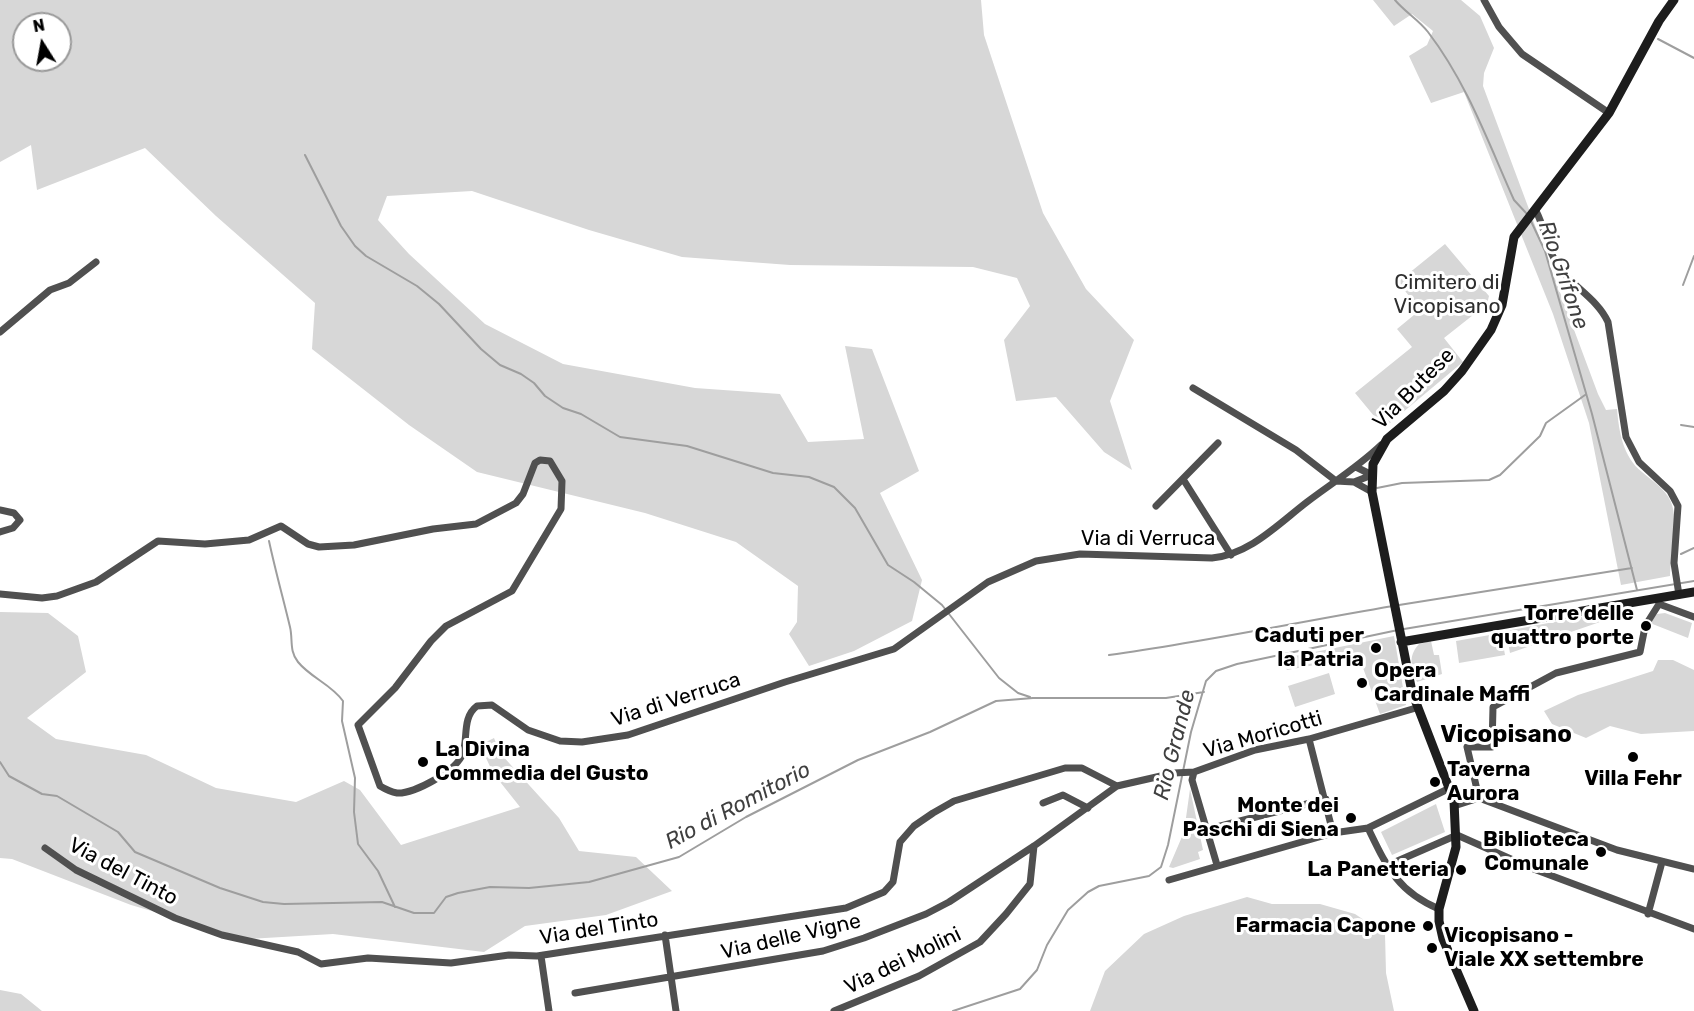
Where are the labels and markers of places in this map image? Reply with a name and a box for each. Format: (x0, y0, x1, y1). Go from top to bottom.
place label: Torre delle quattro porte (1491, 601, 1634, 651)
marker: Torre delle quattro porte (1639, 619, 1653, 633)
place label: Caduti per la Patria (1255, 623, 1364, 673)
marker: Caduti per la Patria (1369, 641, 1383, 655)
place label: Opera Cardinale Maffi (1374, 658, 1530, 708)
marker: Opera Cardinale Maffi (1355, 676, 1369, 690)
place label: La Divina Commedia del Gusto (435, 737, 649, 787)
marker: Villa Fehr (1626, 750, 1640, 764)
marker: La Divina Commedia del Gusto (416, 755, 430, 769)
place label: Taverna Aurora (1447, 757, 1530, 807)
place label: Villa Fehr (1584, 766, 1682, 792)
marker: Taverna Aurora (1428, 775, 1442, 789)
place label: Monte dei Paschi di Siena (1182, 793, 1339, 843)
marker: Monte dei Paschi di Siena (1344, 811, 1358, 825)
place label: Biblioteca Comunale (1483, 827, 1589, 877)
marker: Biblioteca Comunale (1594, 845, 1608, 859)
place label: La Panetteria (1307, 857, 1449, 883)
marker: La Panetteria (1454, 863, 1468, 877)
place label: Farmacia Capone (1235, 913, 1416, 939)
marker: Farmacia Capone (1421, 919, 1435, 933)
place label: Vicopisano - Viale XX settembre (1444, 923, 1644, 973)
marker: Vicopisano - Viale XX settembre (1425, 941, 1439, 955)

